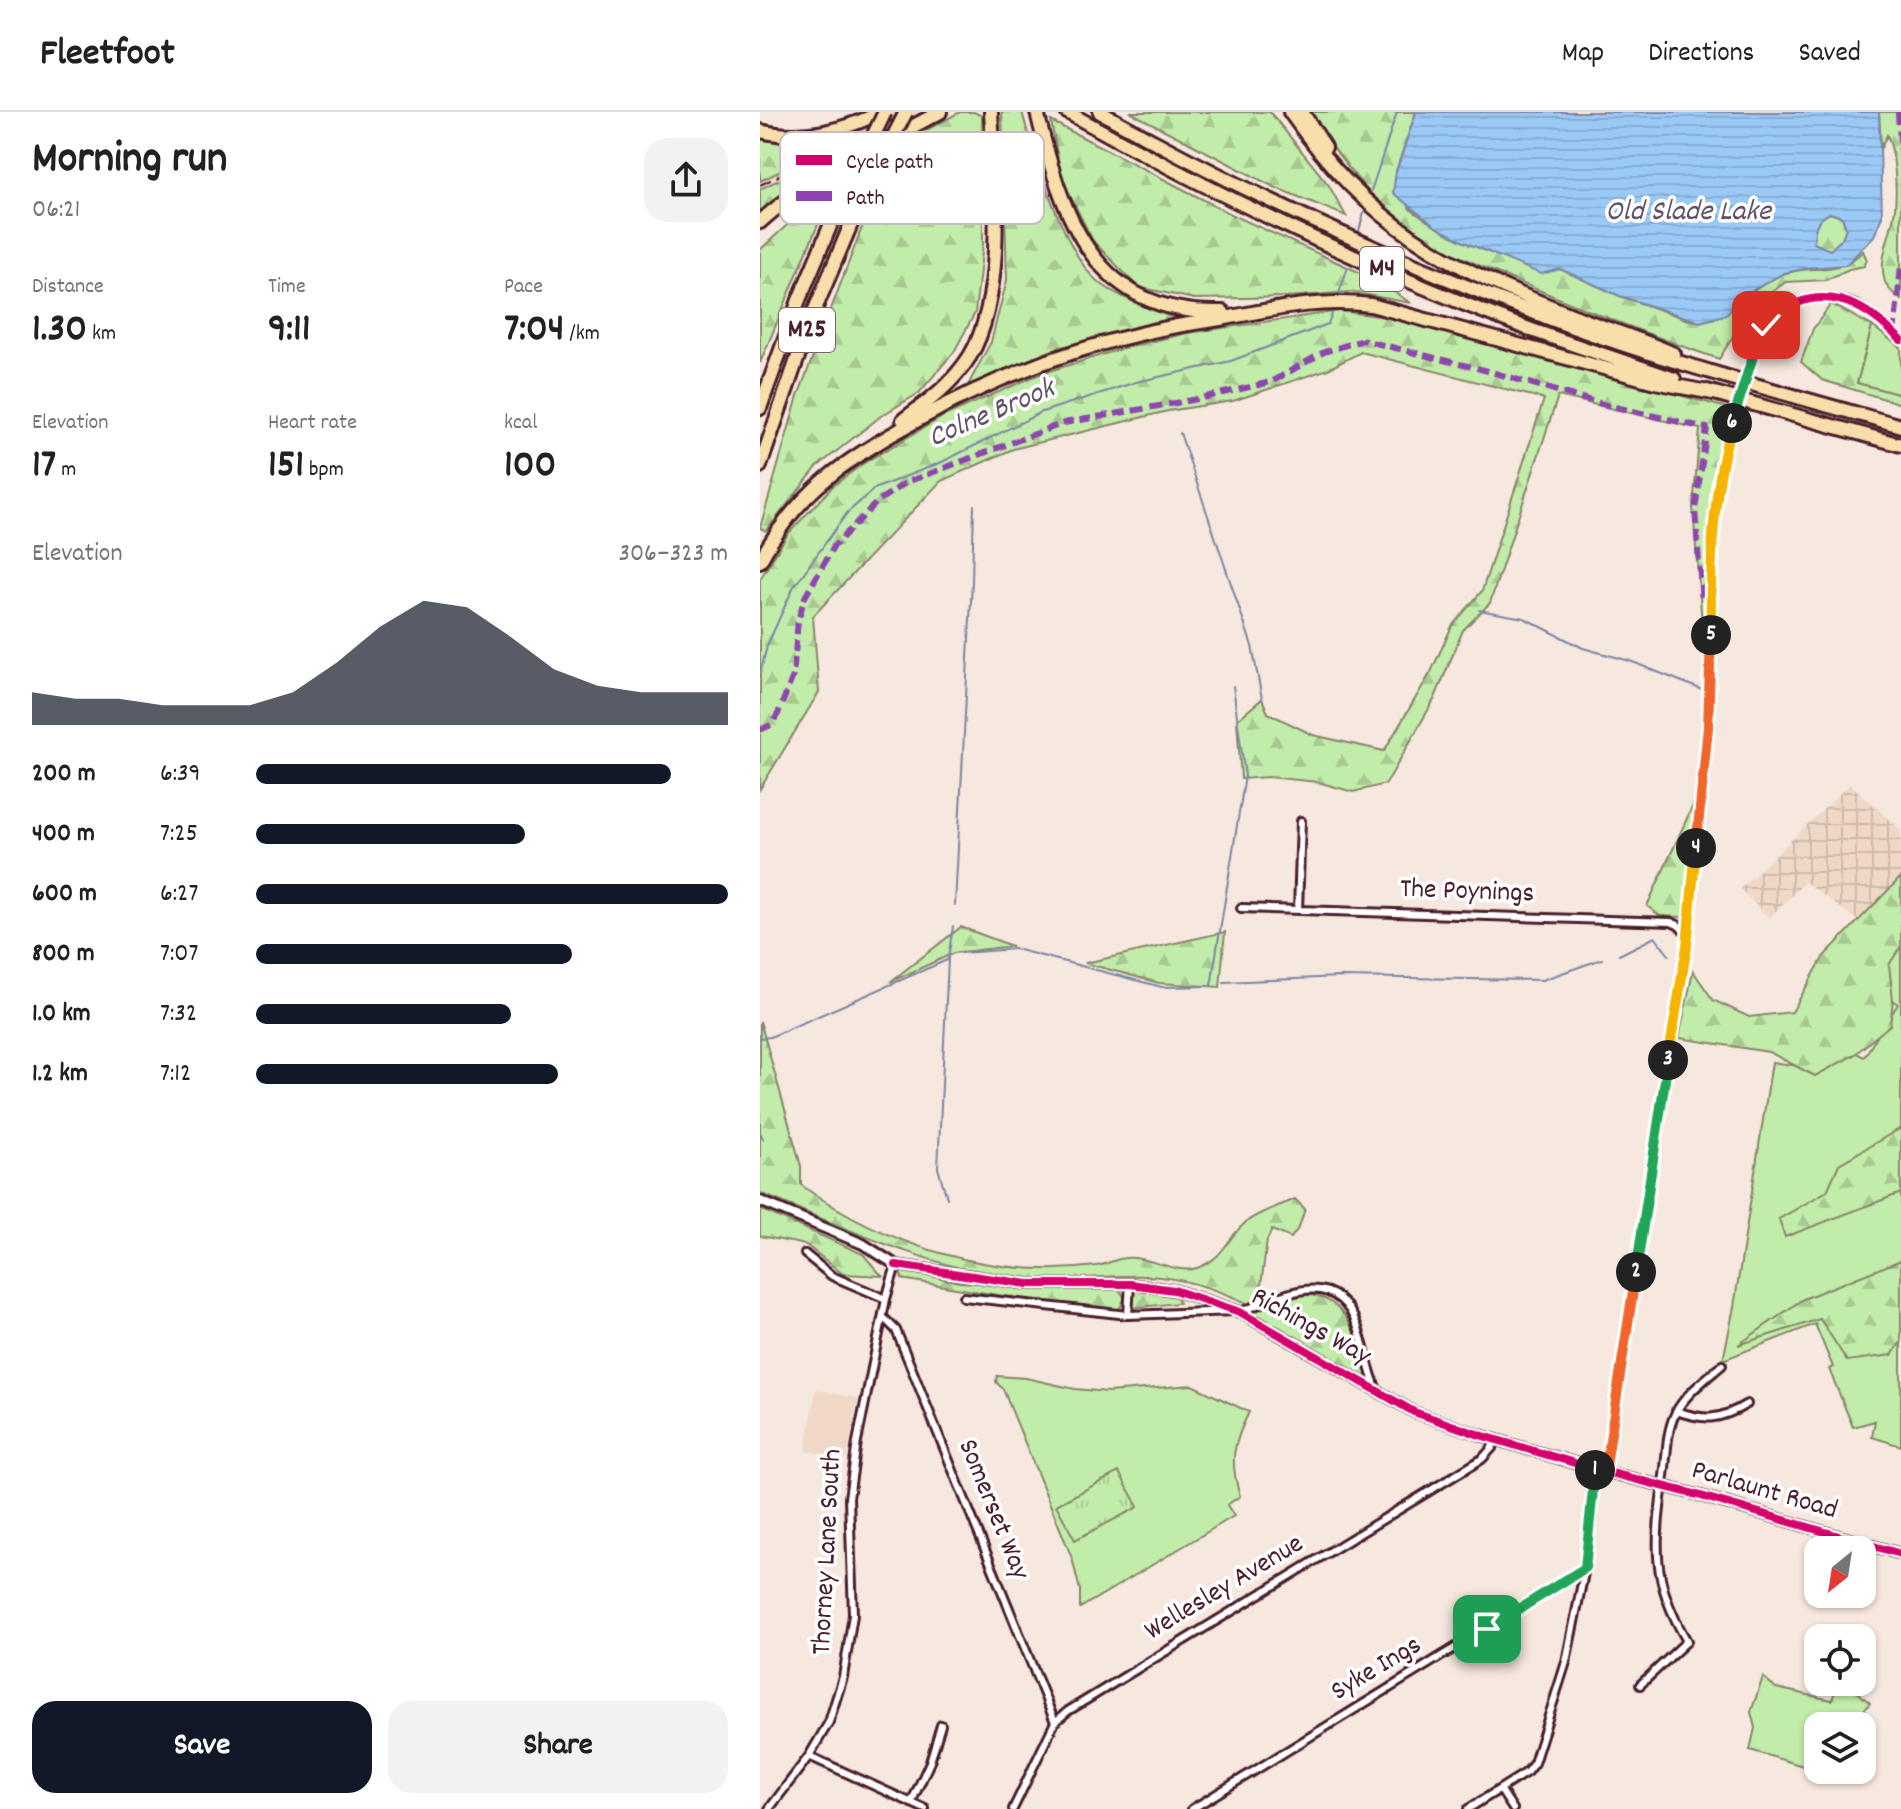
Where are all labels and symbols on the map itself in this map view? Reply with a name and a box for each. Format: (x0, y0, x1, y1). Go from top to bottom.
legend (780, 132, 1044, 224)
text: Cycle path (846, 148, 933, 179)
text: Path (846, 184, 885, 215)
water label: Old Slade Lake (1605, 192, 1773, 235)
road number: M4 (1360, 247, 1404, 291)
pin (1732, 291, 1800, 359)
road number: M25 (779, 308, 835, 352)
water label: Colne Brook (922, 368, 1064, 461)
pin: 6 (1712, 403, 1752, 443)
pin: 5 (1691, 615, 1731, 655)
pin: 4 (1676, 828, 1716, 868)
street label: The Poynings (1399, 871, 1535, 915)
pin: 3 (1648, 1040, 1688, 1080)
pin: 2 (1616, 1252, 1656, 1292)
street label: Richings Way (1243, 1279, 1378, 1378)
street label: Somerset Way (946, 1434, 1039, 1587)
street label: Thorney Lane South (804, 1448, 854, 1656)
pin: 1 (1575, 1450, 1615, 1490)
street label: Parlaunt Road (1686, 1452, 1842, 1532)
street label: Wellesley Avenue (1138, 1526, 1312, 1652)
north arrow (1804, 1536, 1876, 1608)
pin (1453, 1595, 1521, 1663)
street label: Syke Ings (1324, 1627, 1430, 1713)

